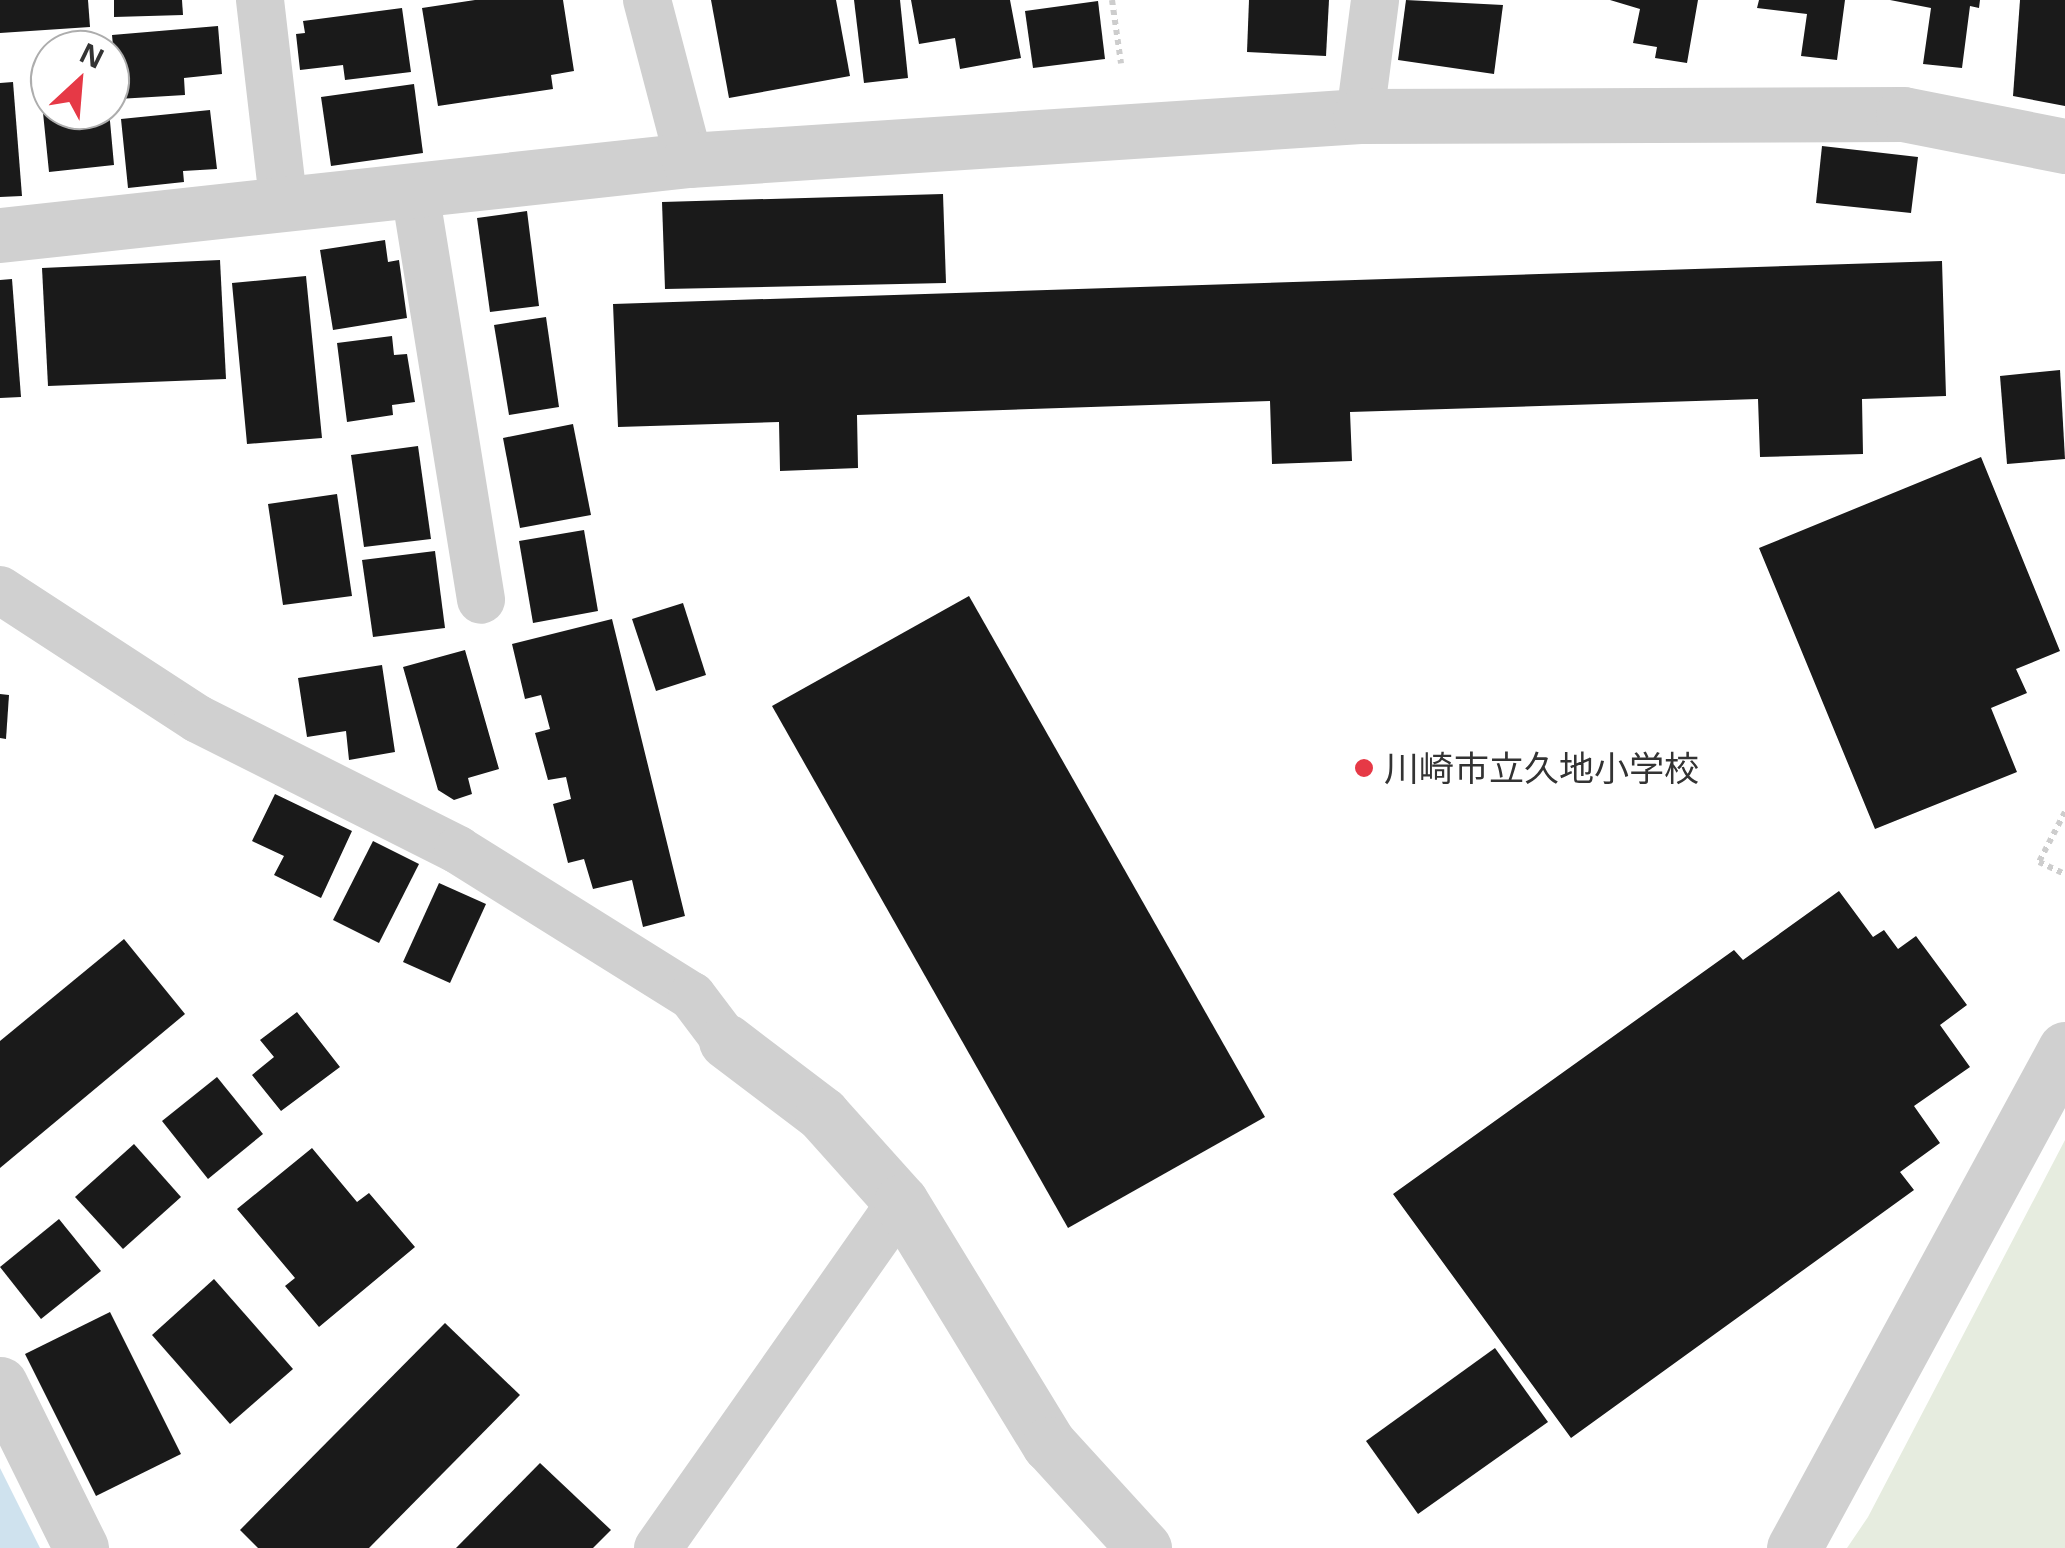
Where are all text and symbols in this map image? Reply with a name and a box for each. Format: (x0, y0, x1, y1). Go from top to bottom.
north arrow (30, 30, 130, 130)
text: N (74, 33, 111, 77)
place label: 川崎市立久地小学校 (1384, 747, 1699, 789)
marker: 川崎市立久地小学校 (1353, 757, 1375, 779)

